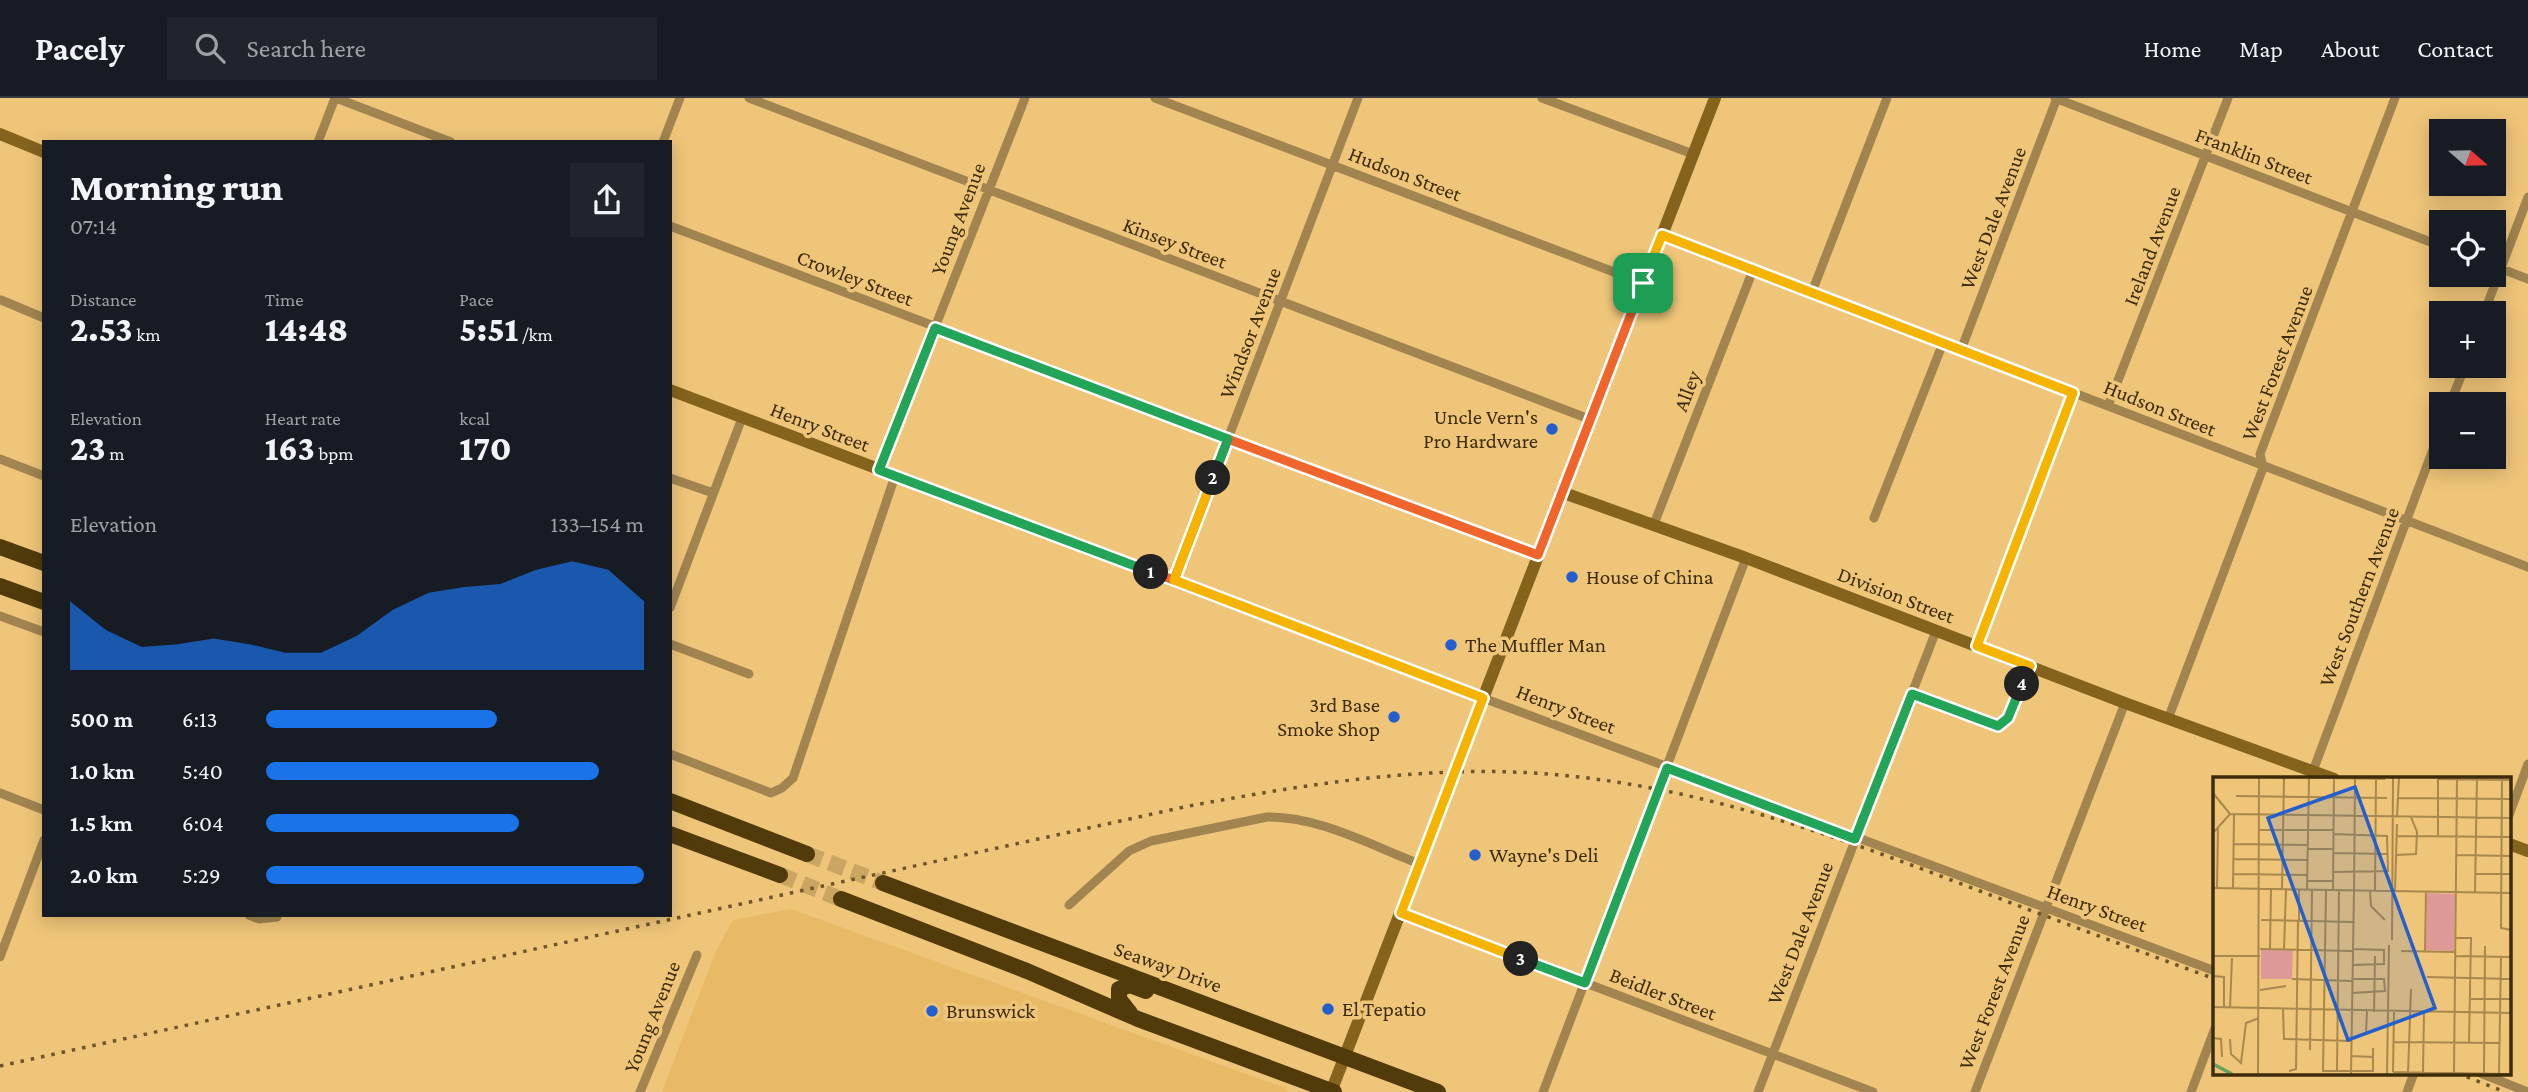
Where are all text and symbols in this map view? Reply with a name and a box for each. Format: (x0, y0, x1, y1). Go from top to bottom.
search box (167, 17, 657, 80)
icon: search (191, 29, 229, 67)
text: Pacely (35, 30, 125, 67)
text: Search here (247, 34, 366, 63)
text: Home (2144, 35, 2201, 62)
text: Map (2239, 35, 2283, 62)
text: About (2321, 35, 2379, 62)
text: Contact (2417, 35, 2493, 62)
north arrow (2429, 119, 2506, 196)
map controls (2429, 119, 2506, 469)
street label: Franklin Street (2192, 123, 2317, 190)
street label: Hudson Street (1345, 141, 1466, 207)
street label: West Dale Avenue (1955, 143, 2031, 293)
street label: Young Avenue (926, 159, 990, 279)
button: share (570, 163, 644, 237)
text: Morning run (70, 166, 283, 208)
street label: Ireland Avenue (2118, 183, 2186, 309)
button: locate (2429, 210, 2506, 287)
street label: Kinsey Street (1120, 212, 1231, 274)
text: 07:14 (70, 213, 117, 239)
street label: Crowley Street (793, 245, 918, 312)
pin (1613, 253, 1673, 313)
street label: Windsor Avenue (1214, 264, 1286, 402)
icon: arrive (1624, 264, 1662, 302)
street label: West Forest Avenue (2236, 282, 2318, 444)
text: Distance (70, 289, 136, 310)
text: Time (265, 289, 304, 310)
text: Pace (459, 289, 494, 310)
button: + (2429, 301, 2506, 378)
text: 2.53 (70, 310, 133, 349)
text: 14:48 (265, 310, 348, 349)
text: 5:51 (459, 310, 518, 349)
text: km (133, 324, 160, 345)
text: /km (518, 324, 553, 345)
street label: Alley (1668, 367, 1706, 415)
street label: Hudson Street (2100, 375, 2221, 442)
button: − (2429, 392, 2506, 469)
street label: Henry Street (767, 397, 874, 457)
place label: Uncle Vern's Pro Hardware (1423, 405, 1538, 453)
text: Elevation (70, 408, 142, 429)
text: Heart rate (265, 408, 341, 429)
text: kcal (459, 408, 490, 429)
marker: Uncle Vern's Pro Hardware (1544, 421, 1560, 437)
text: 23 (70, 429, 106, 468)
text: 163 (265, 429, 315, 468)
text: 170 (459, 429, 512, 468)
text: m (106, 443, 125, 464)
text: bpm (315, 443, 354, 464)
pin: 2 (1196, 460, 1230, 496)
text: 2 (1208, 467, 1217, 488)
street label: West Southern Avenue (2314, 504, 2404, 690)
text: Elevation (70, 511, 157, 537)
text: 133–154 m (550, 511, 644, 537)
pin: 1 (1134, 554, 1168, 589)
text: 1 (1147, 561, 1154, 582)
street label: Division Street (1834, 562, 1959, 629)
place label: House of China (1586, 565, 1714, 589)
marker: House of China (1564, 569, 1580, 585)
place label: The Muffler Man (1465, 633, 1606, 657)
marker: The Muffler Man (1443, 637, 1459, 653)
pin: 4 (2004, 666, 2039, 702)
text: 4 (2016, 673, 2027, 694)
street label: Henry Street (1513, 679, 1620, 739)
place label: 3rd Base Smoke Shop (1277, 693, 1380, 741)
text: 500 m (70, 706, 133, 732)
text: 6:13 (182, 706, 218, 732)
marker: 3rd Base Smoke Shop (1386, 709, 1402, 725)
text: 1.0 km (70, 758, 135, 784)
text: 5:40 (182, 758, 223, 784)
inset map (2213, 777, 2510, 1074)
text: 1.5 km (70, 810, 133, 836)
text: 6:04 (182, 810, 224, 836)
place label: Wayne's Deli (1489, 843, 1599, 867)
marker: Wayne's Deli (1467, 847, 1483, 863)
street label: West Dale Avenue (1762, 858, 1838, 1008)
text: 2.0 km (70, 862, 138, 888)
text: 5:29 (182, 862, 221, 888)
street label: Henry Street (2044, 879, 2151, 938)
street label: West Forest Avenue (1953, 911, 2035, 1073)
street label: Seaway Drive (1111, 936, 1225, 998)
pin: 3 (1504, 942, 1538, 976)
text: 3 (1516, 948, 1525, 969)
street label: Young Avenue (619, 958, 685, 1076)
street label: Beidler Street (1606, 963, 1721, 1026)
place label: El Tepatio (1342, 997, 1426, 1021)
place label: Brunswick (946, 999, 1035, 1023)
marker: El Tepatio (1320, 1001, 1336, 1017)
marker: Brunswick (924, 1003, 940, 1019)

